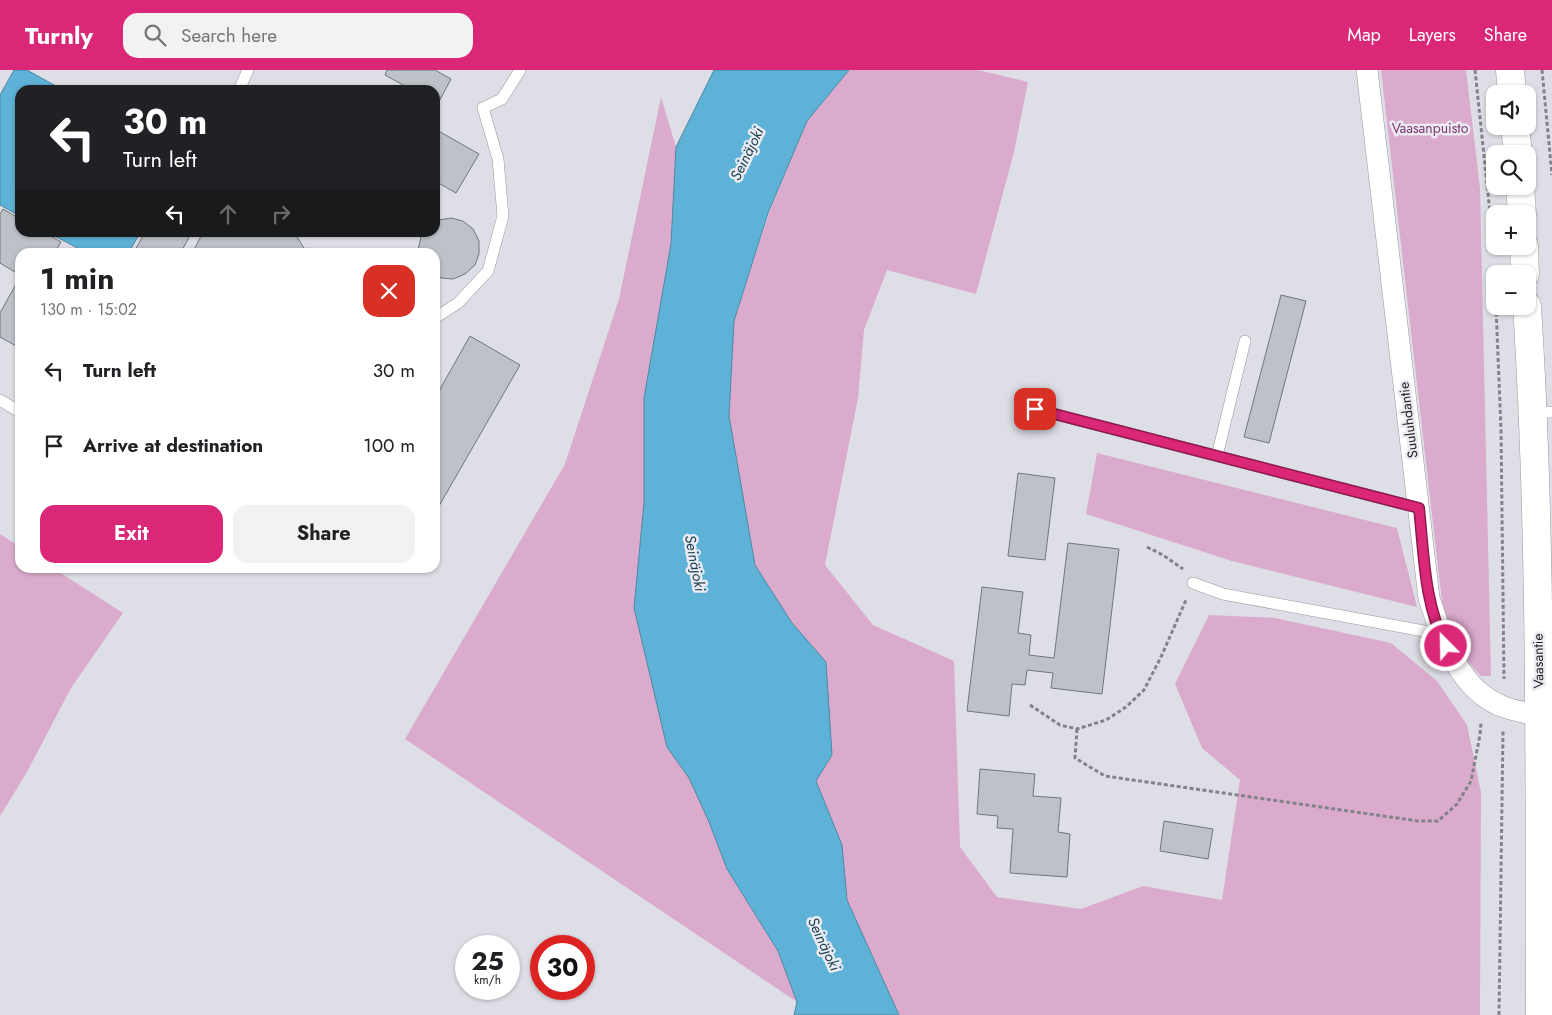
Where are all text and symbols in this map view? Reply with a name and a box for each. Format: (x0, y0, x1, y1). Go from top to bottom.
search box (123, 13, 473, 58)
text: Turnly (25, 18, 93, 53)
icon: search (141, 21, 169, 49)
text: Search here (181, 22, 277, 49)
text: Map (1347, 22, 1381, 48)
text: Layers (1409, 22, 1456, 48)
text: Share (1484, 22, 1527, 48)
map controls (1486, 85, 1536, 315)
button: sound (1486, 85, 1536, 135)
text: 30 m (123, 97, 207, 147)
icon: left (40, 105, 105, 170)
park label: Vaasanpuisto (1392, 118, 1469, 138)
water label: Seinäjoki (725, 123, 769, 184)
text: Turn left (123, 143, 197, 175)
button: search (1486, 145, 1536, 195)
icon: left (161, 200, 189, 228)
icon: ahead (214, 200, 242, 228)
icon: right (267, 200, 295, 228)
button: + (1486, 205, 1536, 255)
text: 1 min (40, 257, 114, 300)
button: close (363, 265, 415, 317)
button: − (1486, 265, 1536, 315)
text: 130 m · 15:02 (40, 298, 137, 321)
icon: left (40, 357, 68, 385)
text: Turn left (83, 357, 156, 384)
text: 30 m (373, 357, 415, 384)
street label: Suuluhdantie (1393, 381, 1423, 459)
pin (1014, 388, 1056, 430)
icon: arrive (1021, 395, 1049, 423)
icon: arrive (40, 432, 68, 460)
text: Arrive at destination (83, 432, 263, 459)
text: 100 m (363, 432, 415, 459)
button: Exit (40, 505, 223, 563)
button: Share (233, 505, 415, 563)
water label: Seinäjoki (679, 533, 711, 593)
position arrow (1419, 619, 1471, 671)
street label: Vaasantie (1528, 633, 1548, 689)
water label: Seinäjoki (802, 914, 846, 975)
speed limit sign: 30 (530, 935, 595, 1000)
text: 25 (471, 943, 504, 979)
text: km/h (474, 971, 501, 989)

